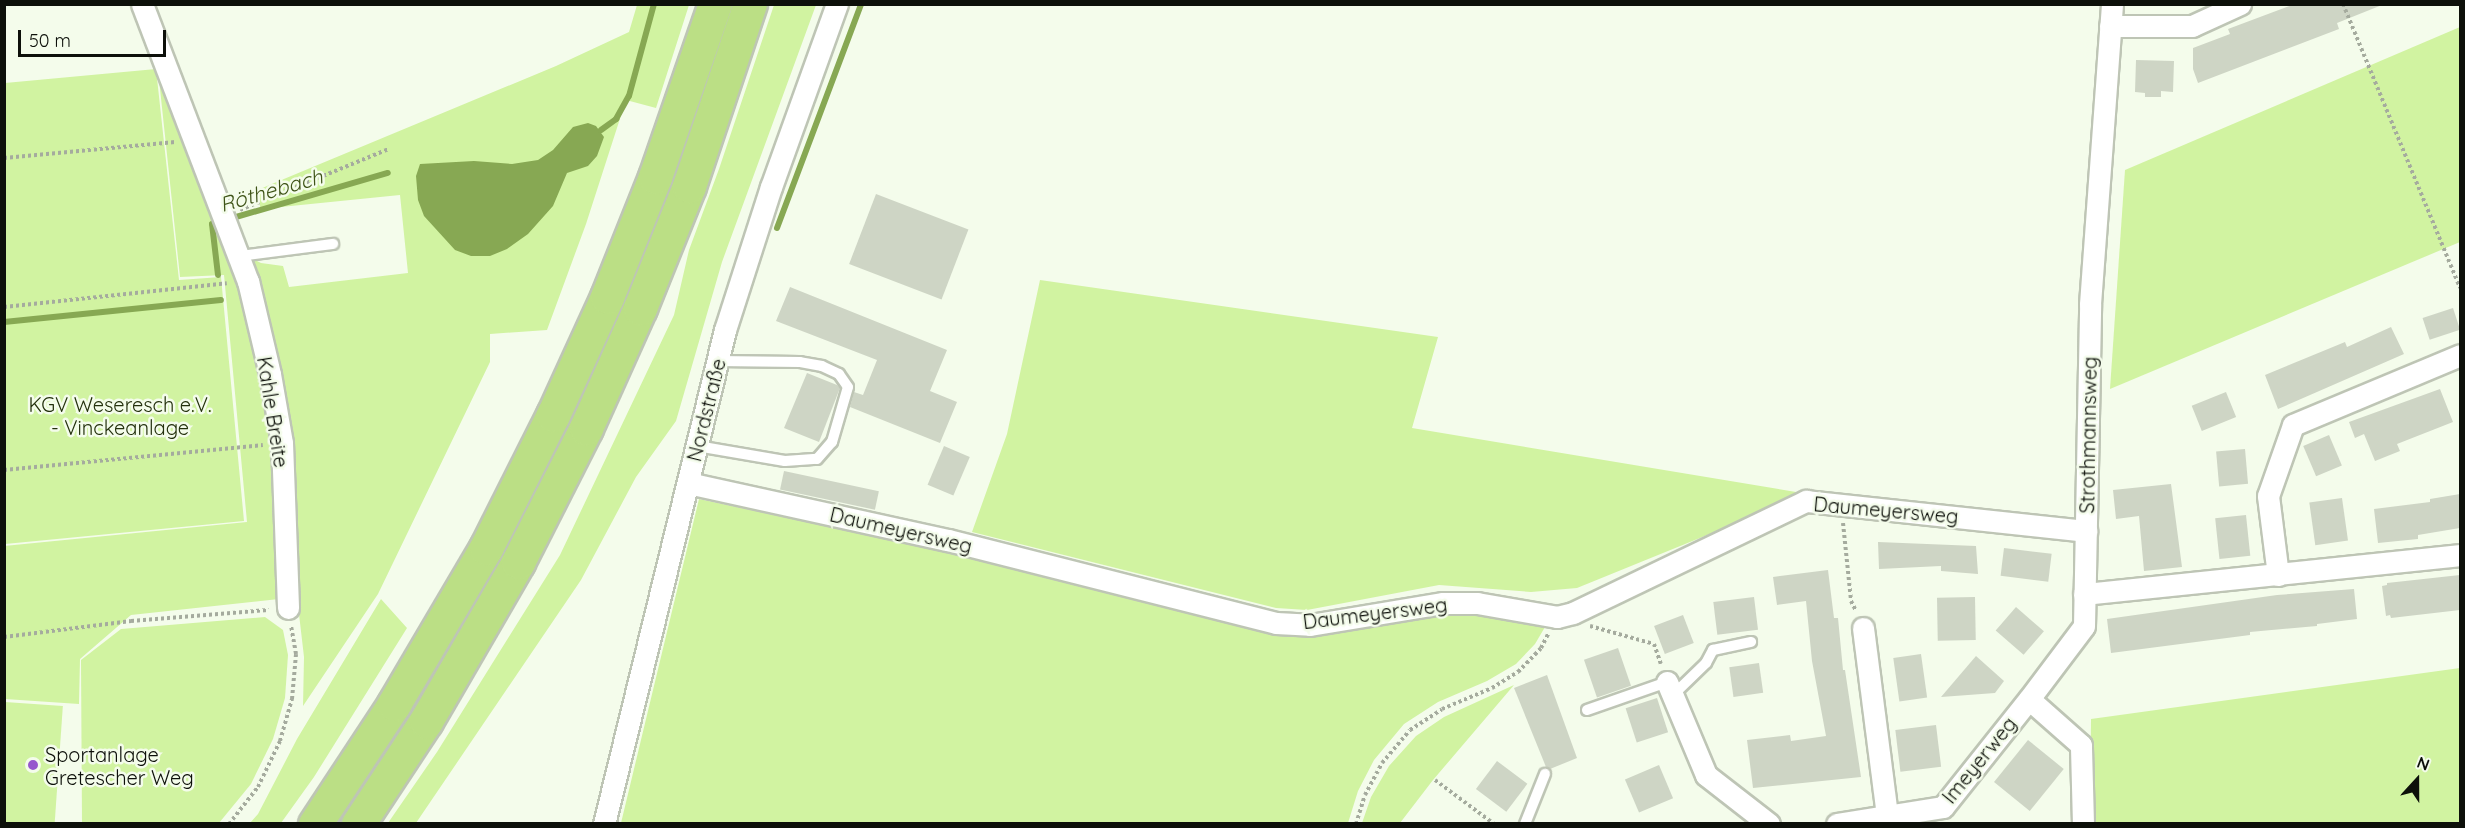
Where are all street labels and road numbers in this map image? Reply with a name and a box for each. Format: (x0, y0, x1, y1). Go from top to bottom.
street label: Kahle Breite (252, 355, 294, 469)
street label: Nordstraße (682, 356, 730, 464)
street label: Strothmannsweg (2075, 356, 2101, 514)
street label: Daumeyersweg (1812, 492, 1960, 528)
street label: Daumeyersweg (827, 502, 975, 558)
street label: Daumeyersweg (1301, 592, 1449, 634)
street label: Imeyerweg (1937, 712, 2021, 808)

